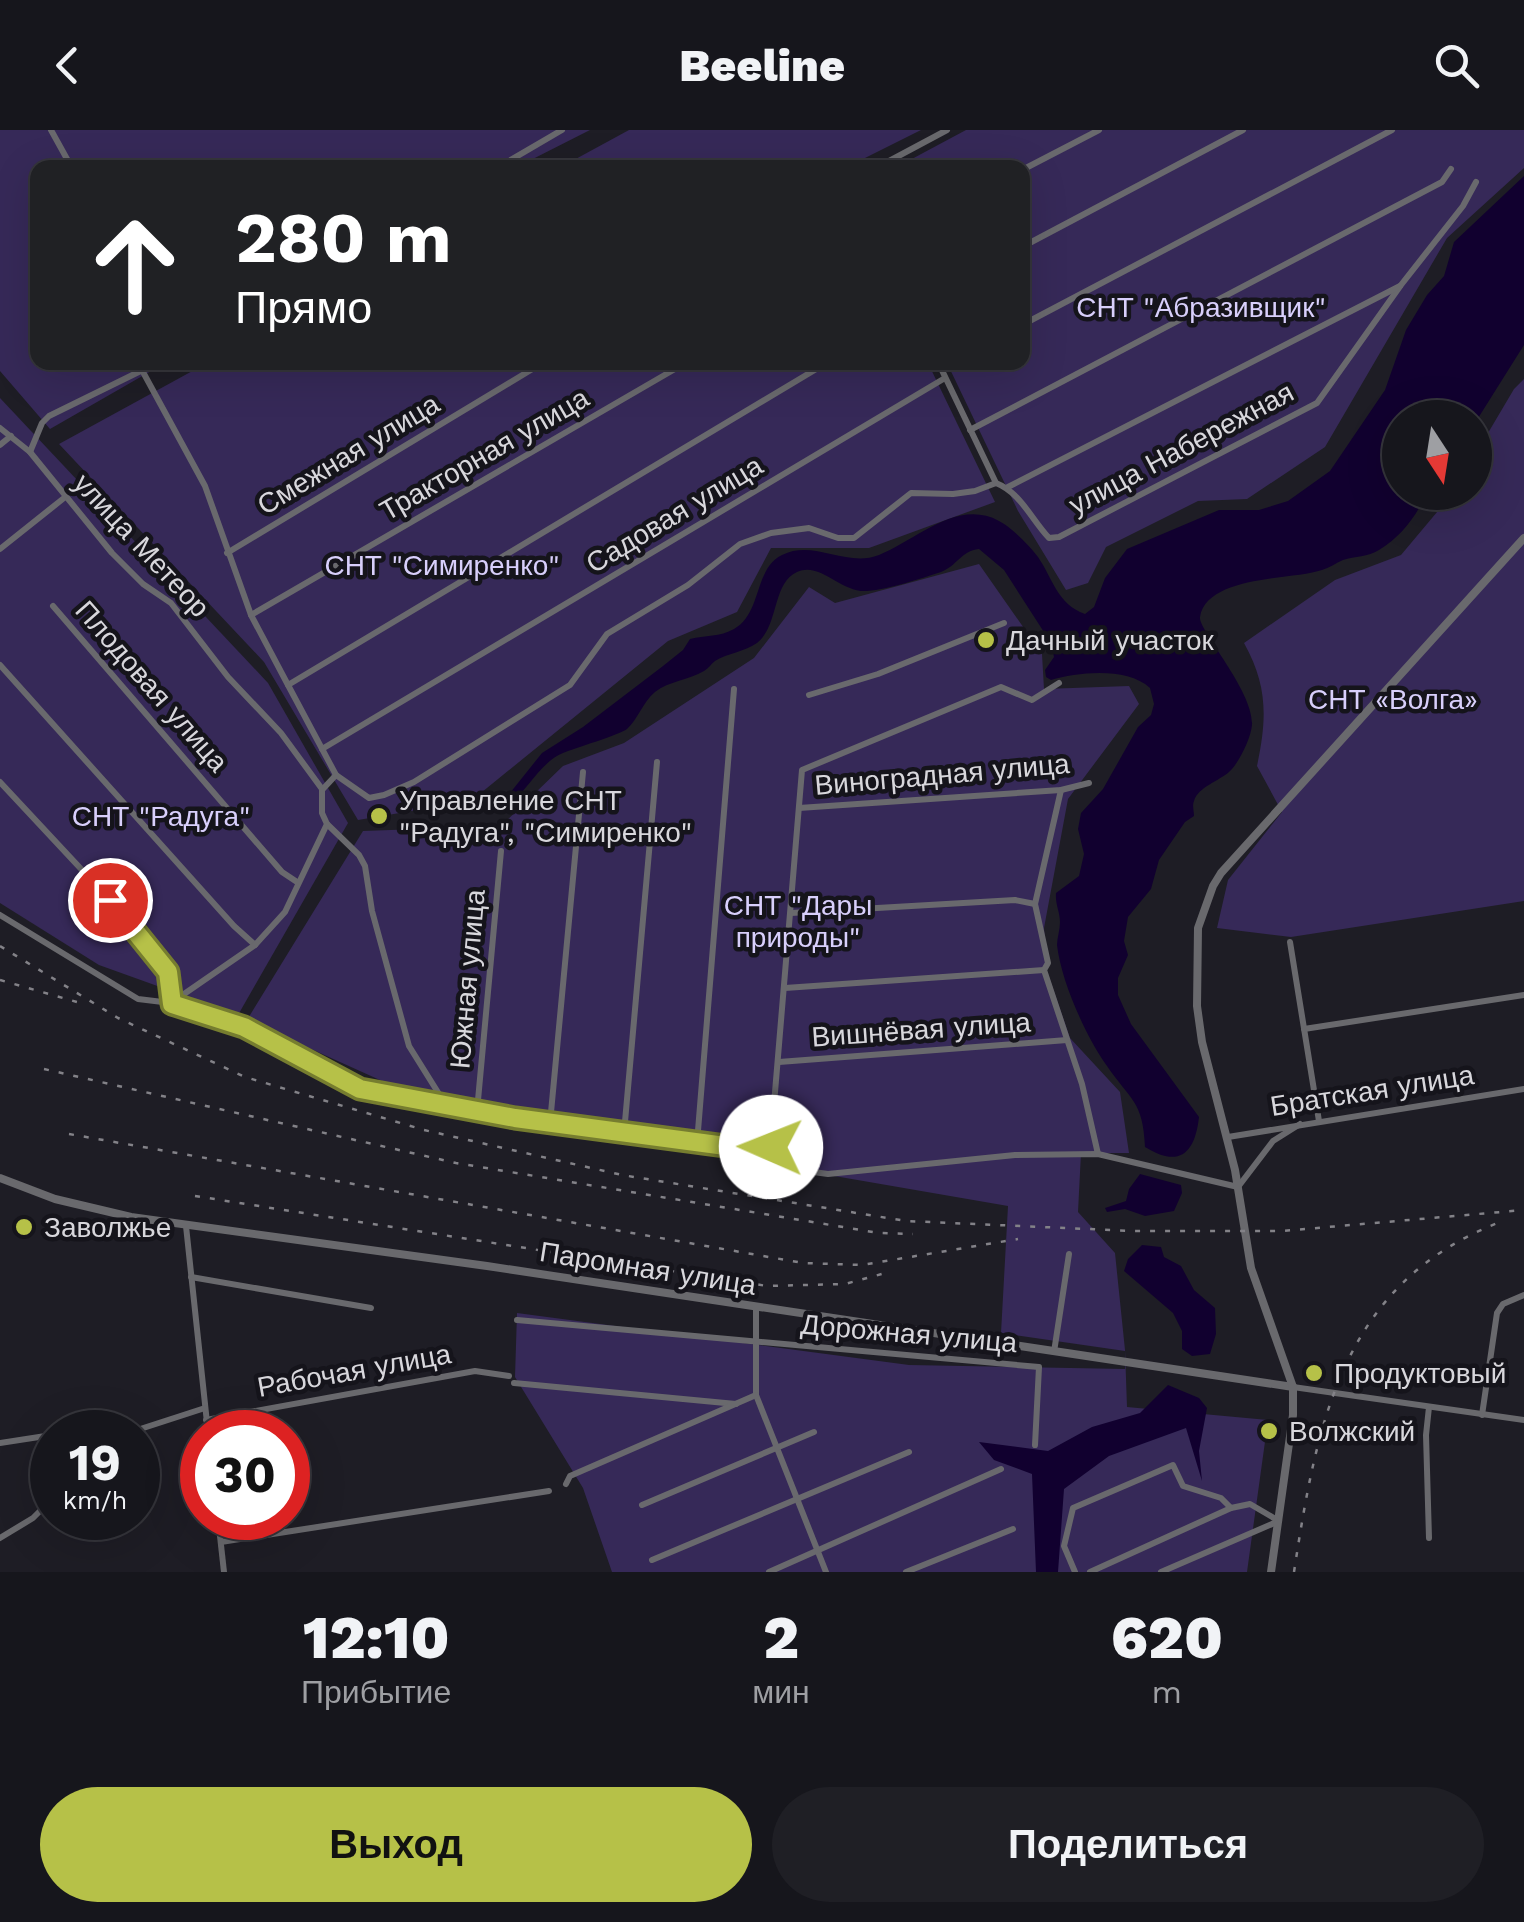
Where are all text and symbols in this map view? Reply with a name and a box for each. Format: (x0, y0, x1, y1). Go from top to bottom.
icon: back (40, 38, 95, 93)
icon: search (1429, 38, 1484, 93)
text: Beeline (679, 39, 845, 92)
text: 280 m (235, 197, 452, 279)
icon: ahead (70, 200, 200, 330)
text: Прямо (235, 281, 372, 334)
park label: СНТ "Абразивщик" (1076, 291, 1326, 324)
street label: улица Набережная (1063, 375, 1299, 522)
street label: Тракторная улица (374, 381, 595, 528)
street label: Смежная улица (251, 387, 445, 522)
north arrow (1382, 400, 1492, 510)
map controls (1382, 400, 1492, 510)
street label: Садовая улица (580, 449, 769, 580)
street label: улица Метеор (67, 467, 216, 624)
park label: СНТ "Симиренко" (324, 549, 560, 582)
street label: Плодовая улица (68, 594, 235, 779)
place label: Дачный участок (1006, 624, 1215, 657)
marker: Дачный участок (975, 629, 997, 651)
park label: СНТ «Волга» (1308, 683, 1478, 716)
street label: Виноградная улица (813, 747, 1071, 802)
place label: Управление СНТ "Радуга", "Симиренко" (399, 784, 692, 849)
park label: СНТ "Радуга" (72, 800, 250, 833)
marker: Управление СНТ "Радуга", "Симиренко" (368, 805, 390, 827)
pin (68, 858, 153, 943)
icon: arrive (83, 873, 138, 928)
street label: Южная улица (443, 888, 492, 1070)
park label: СНТ "Дары природы" (724, 889, 872, 954)
street label: Вишнёвая улица (810, 1005, 1032, 1054)
street label: Братская улица (1268, 1058, 1477, 1123)
position arrow (719, 1095, 823, 1199)
place label: Заволжье (44, 1211, 171, 1244)
marker: Заволжье (13, 1216, 35, 1238)
street label: Паромная улица (537, 1235, 759, 1302)
street label: Дорожная улица (799, 1308, 1019, 1359)
street label: Рабочая улица (255, 1337, 454, 1404)
place label: Продуктовый (1334, 1357, 1506, 1390)
marker: Продуктовый (1303, 1362, 1325, 1384)
speed limit sign: 30 (180, 1410, 310, 1540)
place label: Волжский (1289, 1415, 1415, 1448)
marker: Волжский (1258, 1420, 1280, 1442)
text: 19 (69, 1433, 121, 1492)
text: km/h (63, 1486, 127, 1515)
text: 12:10 (303, 1602, 450, 1673)
text: 2 (763, 1602, 799, 1673)
text: 620 (1111, 1602, 1223, 1673)
text: Прибытие (301, 1673, 451, 1711)
text: мин (752, 1673, 810, 1711)
text: m (1152, 1673, 1182, 1711)
button: Выход (40, 1787, 752, 1902)
button: Поделиться (772, 1787, 1484, 1902)

